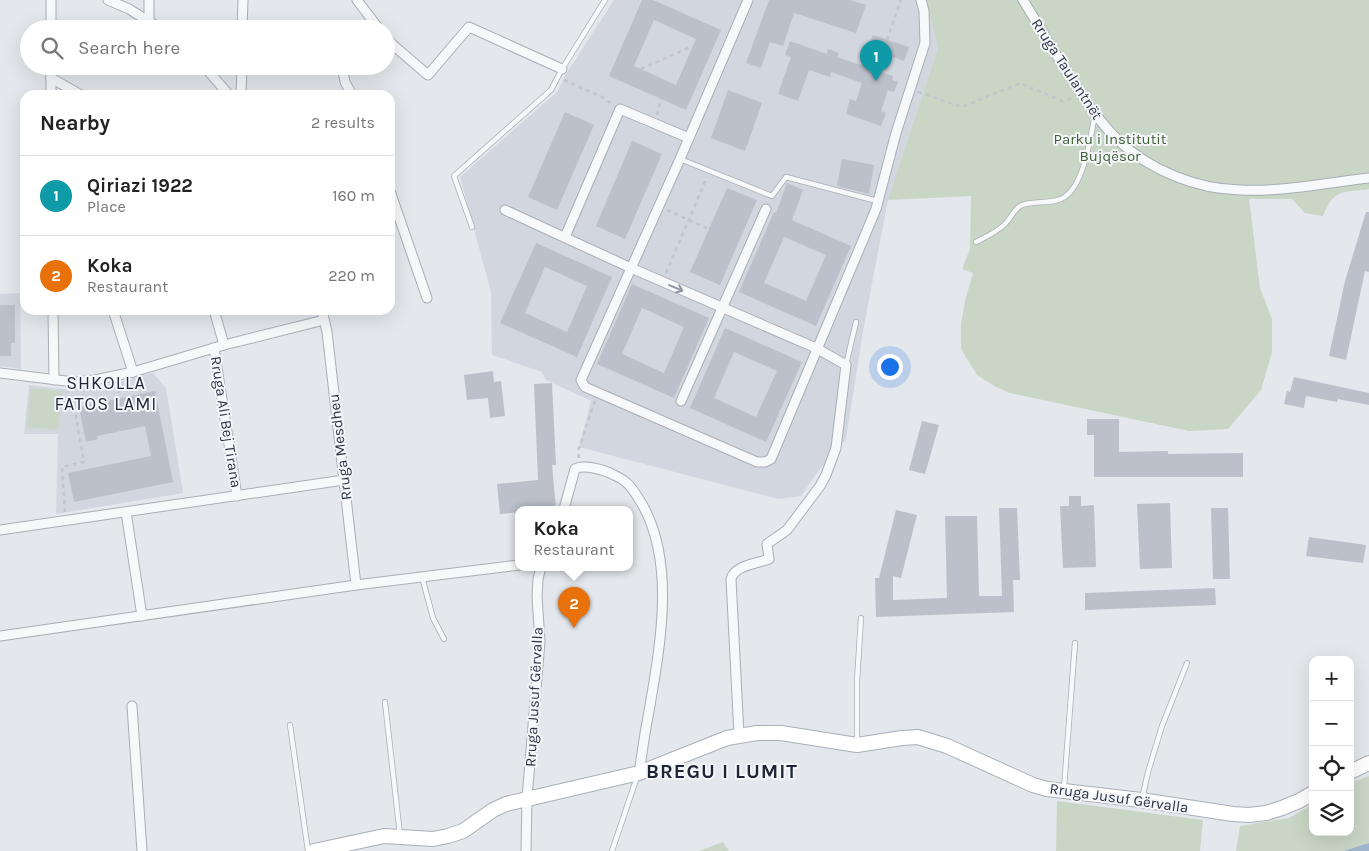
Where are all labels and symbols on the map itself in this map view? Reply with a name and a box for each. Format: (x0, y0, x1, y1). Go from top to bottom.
street label: Rruga Taulantnët (1028, 15, 1107, 123)
pin: 1 (860, 40, 892, 81)
park label: Parku i Institutit Bujqësor (1054, 130, 1167, 165)
one-way arrow (668, 283, 683, 293)
your location (877, 354, 903, 380)
street label: Rruga Ali Bej Tirana (207, 355, 245, 489)
district label: SHKOLLA FATOS LAMI (55, 372, 157, 415)
street label: Rruga Mesdheu (325, 393, 355, 501)
pin: 2 (558, 587, 590, 628)
street label: Rruga Jusuf Gërvalla (521, 627, 547, 767)
district label: BREGU I LUMIT (646, 760, 798, 783)
street label: Rruga Jusuf Gërvalla (1048, 779, 1190, 817)

